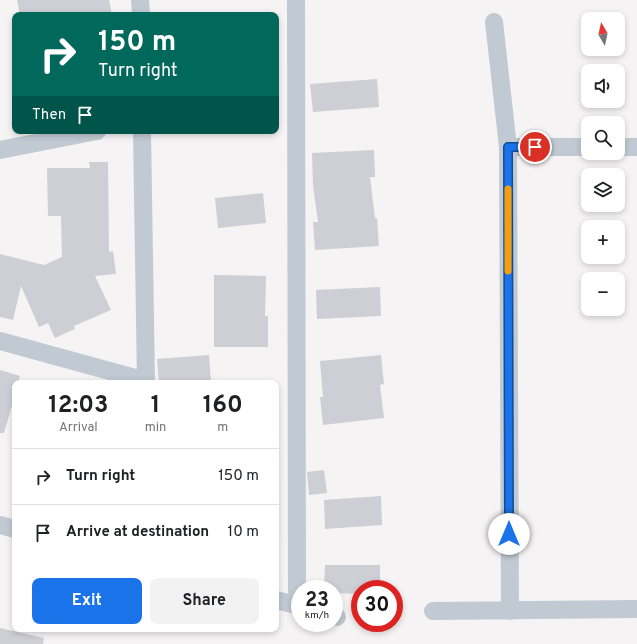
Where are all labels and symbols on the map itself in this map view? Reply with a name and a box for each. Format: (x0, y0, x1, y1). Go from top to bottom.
north arrow (581, 12, 625, 56)
pin (518, 130, 552, 164)
position arrow (488, 513, 530, 555)
speed limit sign: 30 (351, 580, 403, 632)

